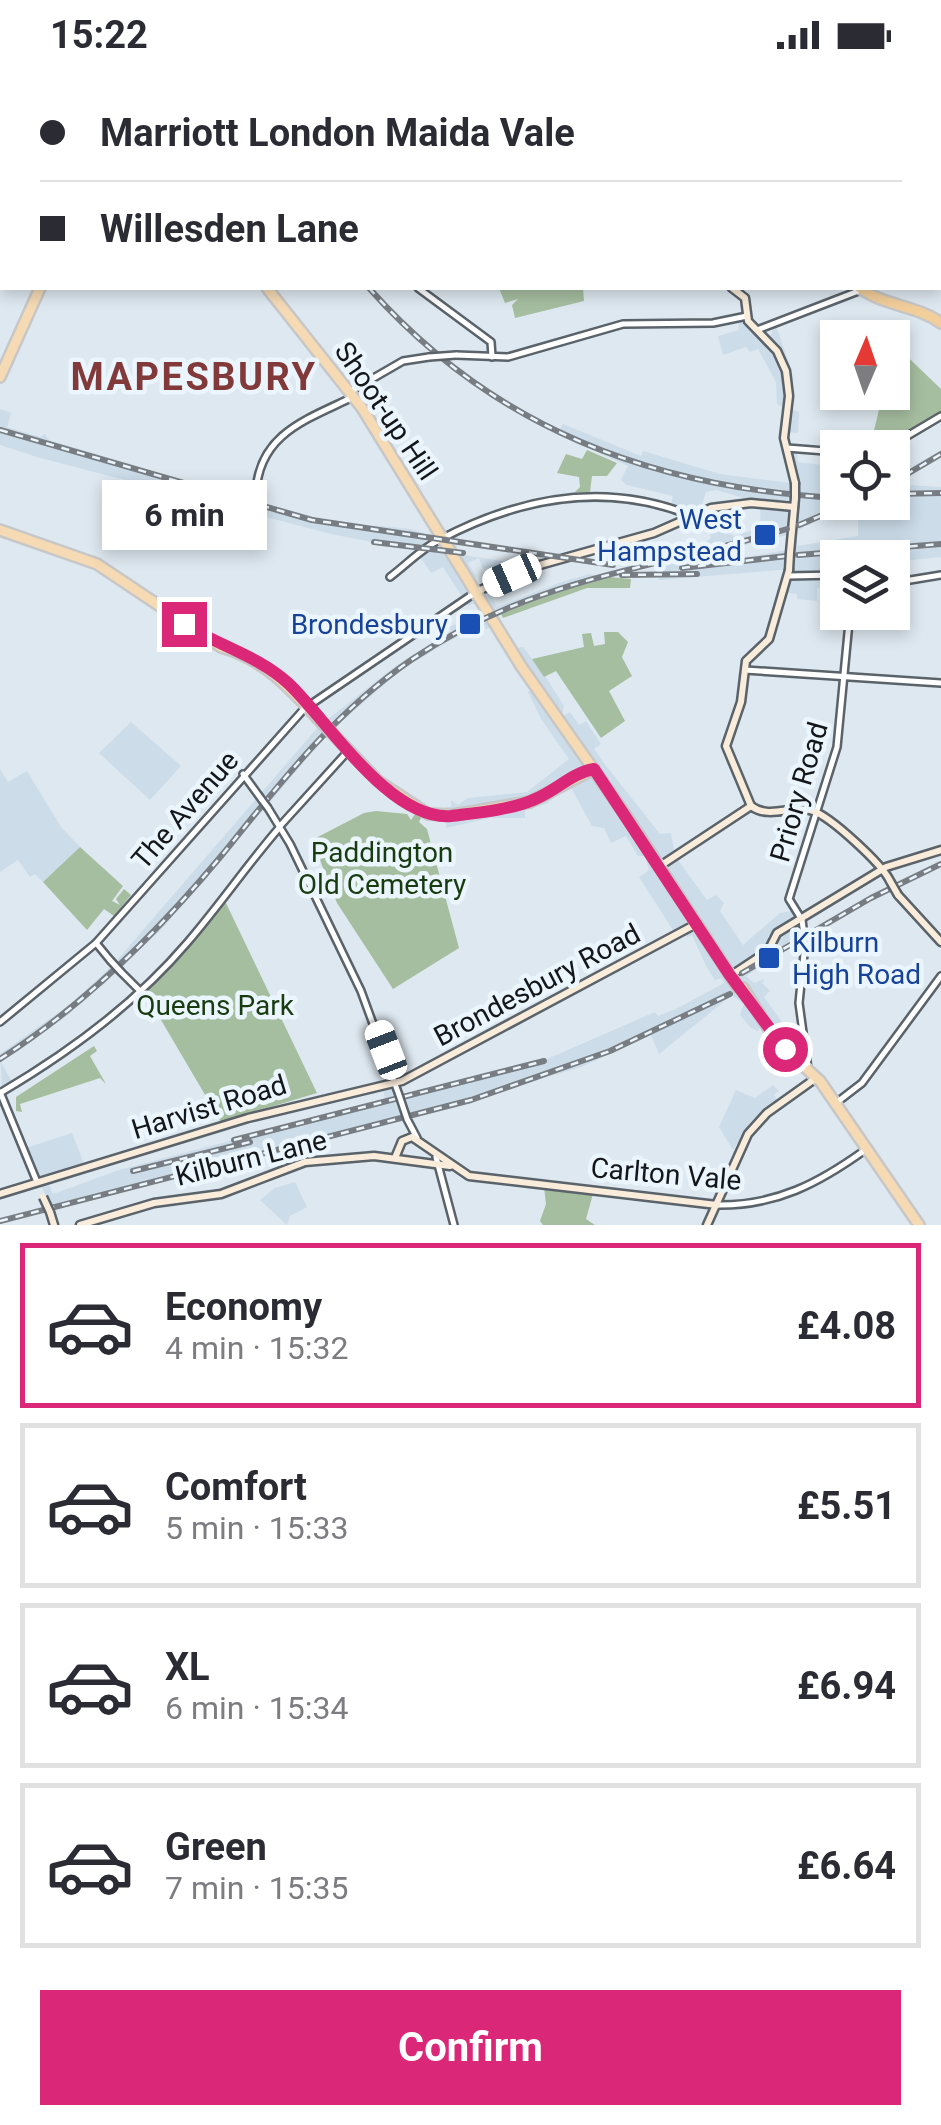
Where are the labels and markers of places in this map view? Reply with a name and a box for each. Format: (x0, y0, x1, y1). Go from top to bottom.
place label: West Hampstead (597, 503, 742, 568)
marker: West Hampstead (752, 522, 778, 548)
place label: Brondesbury (291, 608, 448, 641)
marker: Brondesbury (457, 611, 483, 637)
place label: Kilburn High Road (792, 926, 921, 991)
marker: Kilburn High Road (756, 945, 782, 971)

